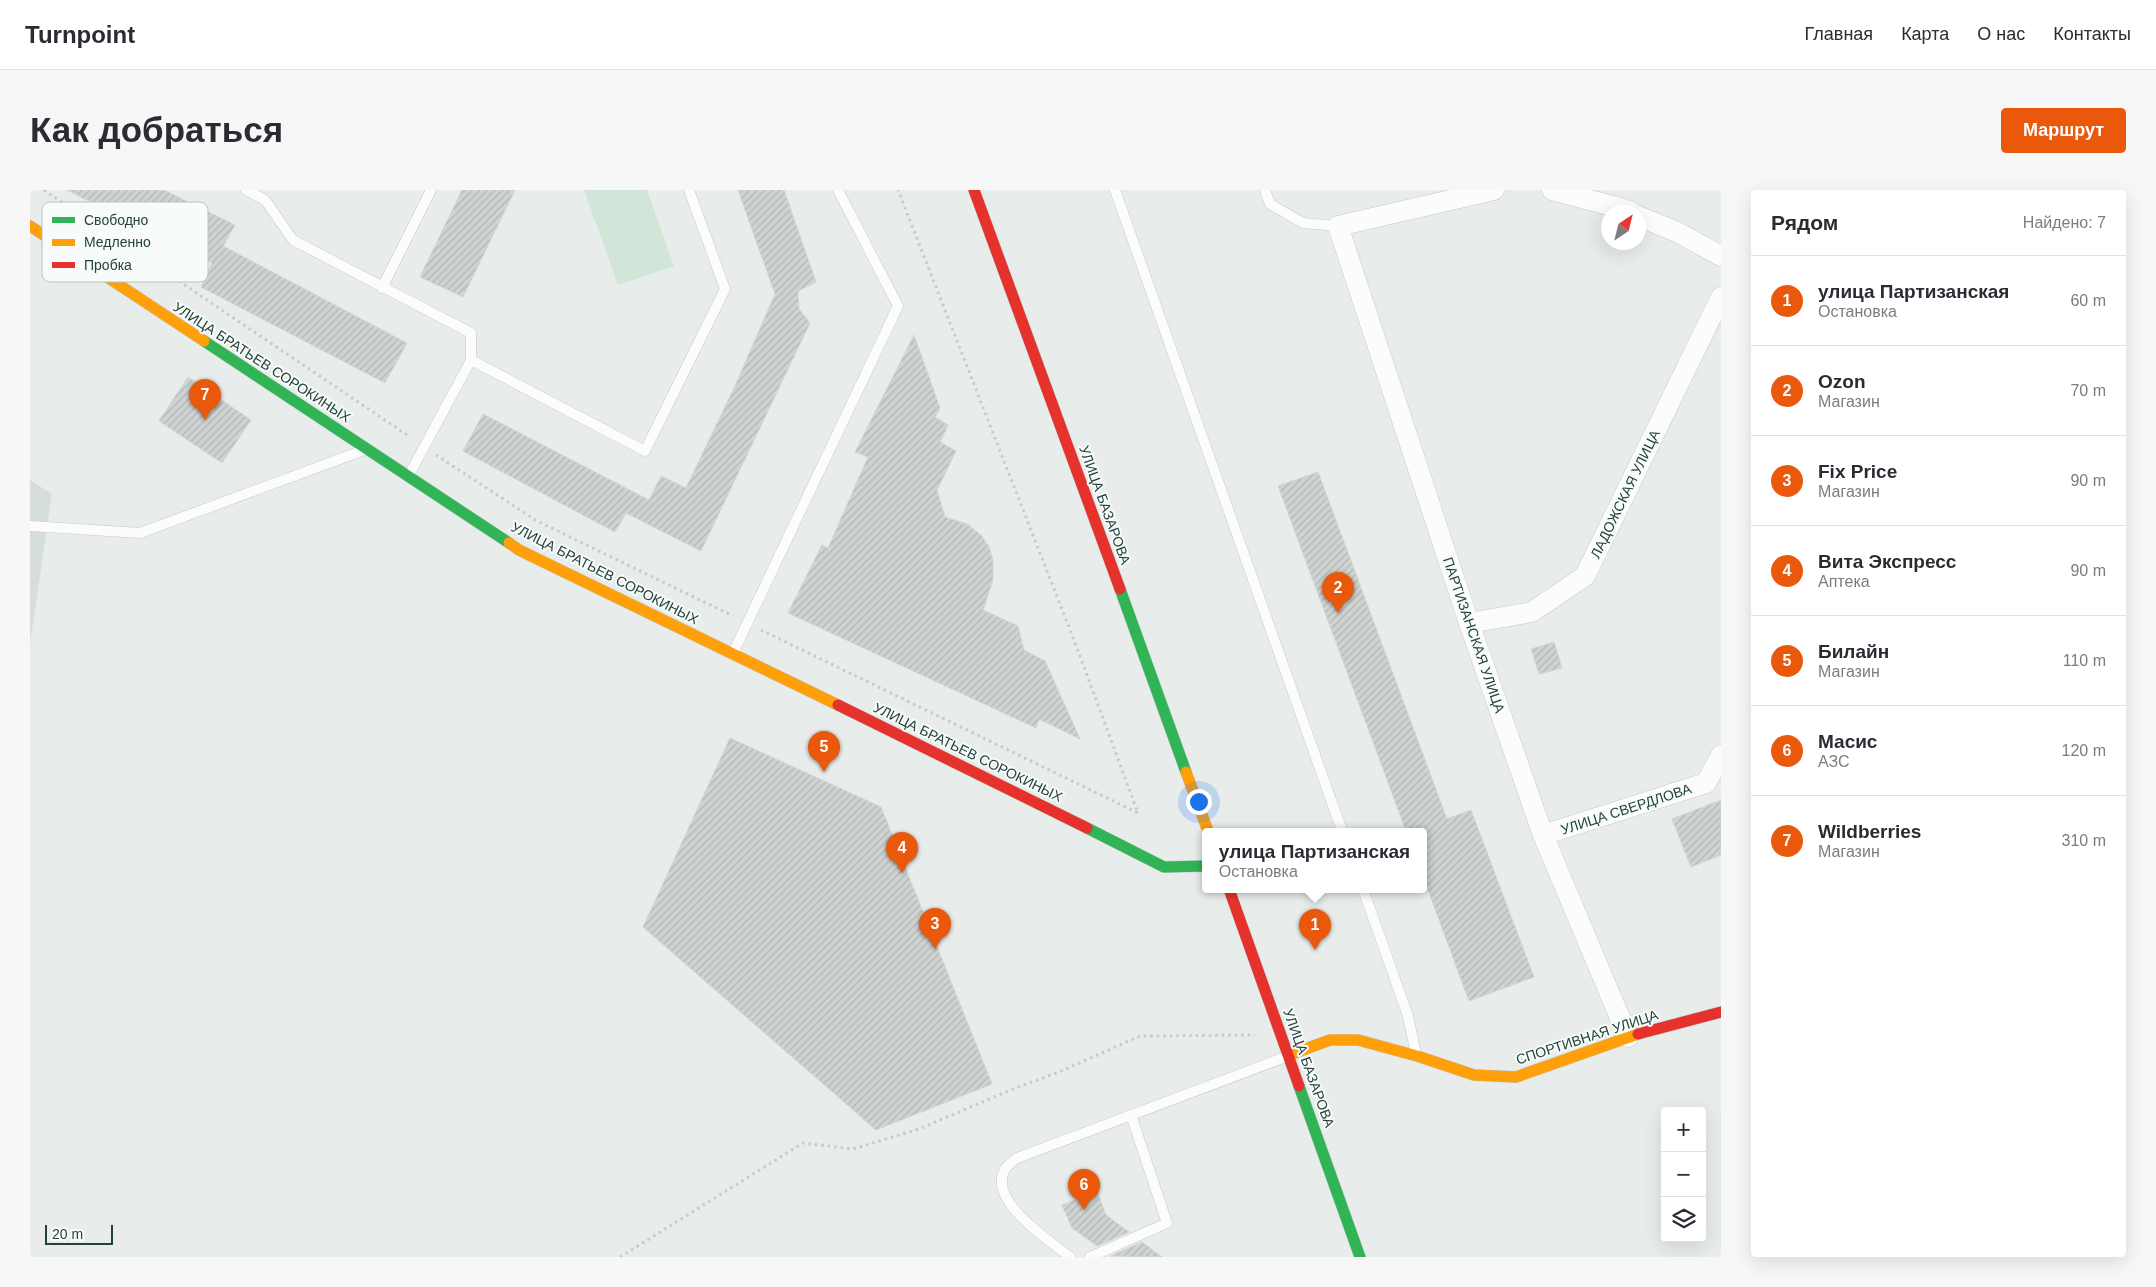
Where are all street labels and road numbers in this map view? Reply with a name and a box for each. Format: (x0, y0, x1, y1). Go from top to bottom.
street label: УЛИЦА БРАТЬЕВ СОРОКИНЫХ (170, 299, 354, 426)
street label: ЛАДОЖСКАЯ УЛИЦА (1587, 427, 1663, 561)
street label: УЛИЦА БАЗАРОВА (1076, 443, 1134, 567)
street label: УЛИЦА БРАТЬЕВ СОРОКИНЫХ (509, 519, 702, 628)
street label: ПАРТИЗАНСКАЯ УЛИЦА (1440, 555, 1508, 716)
street label: УЛИЦА БРАТЬЕВ СОРОКИНЫХ (871, 699, 1066, 805)
street label: УЛИЦА СВЕРДЛОВА (1559, 780, 1694, 838)
street label: УЛИЦА БАЗАРОВА (1280, 1006, 1338, 1130)
street label: СПОРТИВНАЯ УЛИЦА (1514, 1006, 1661, 1068)

